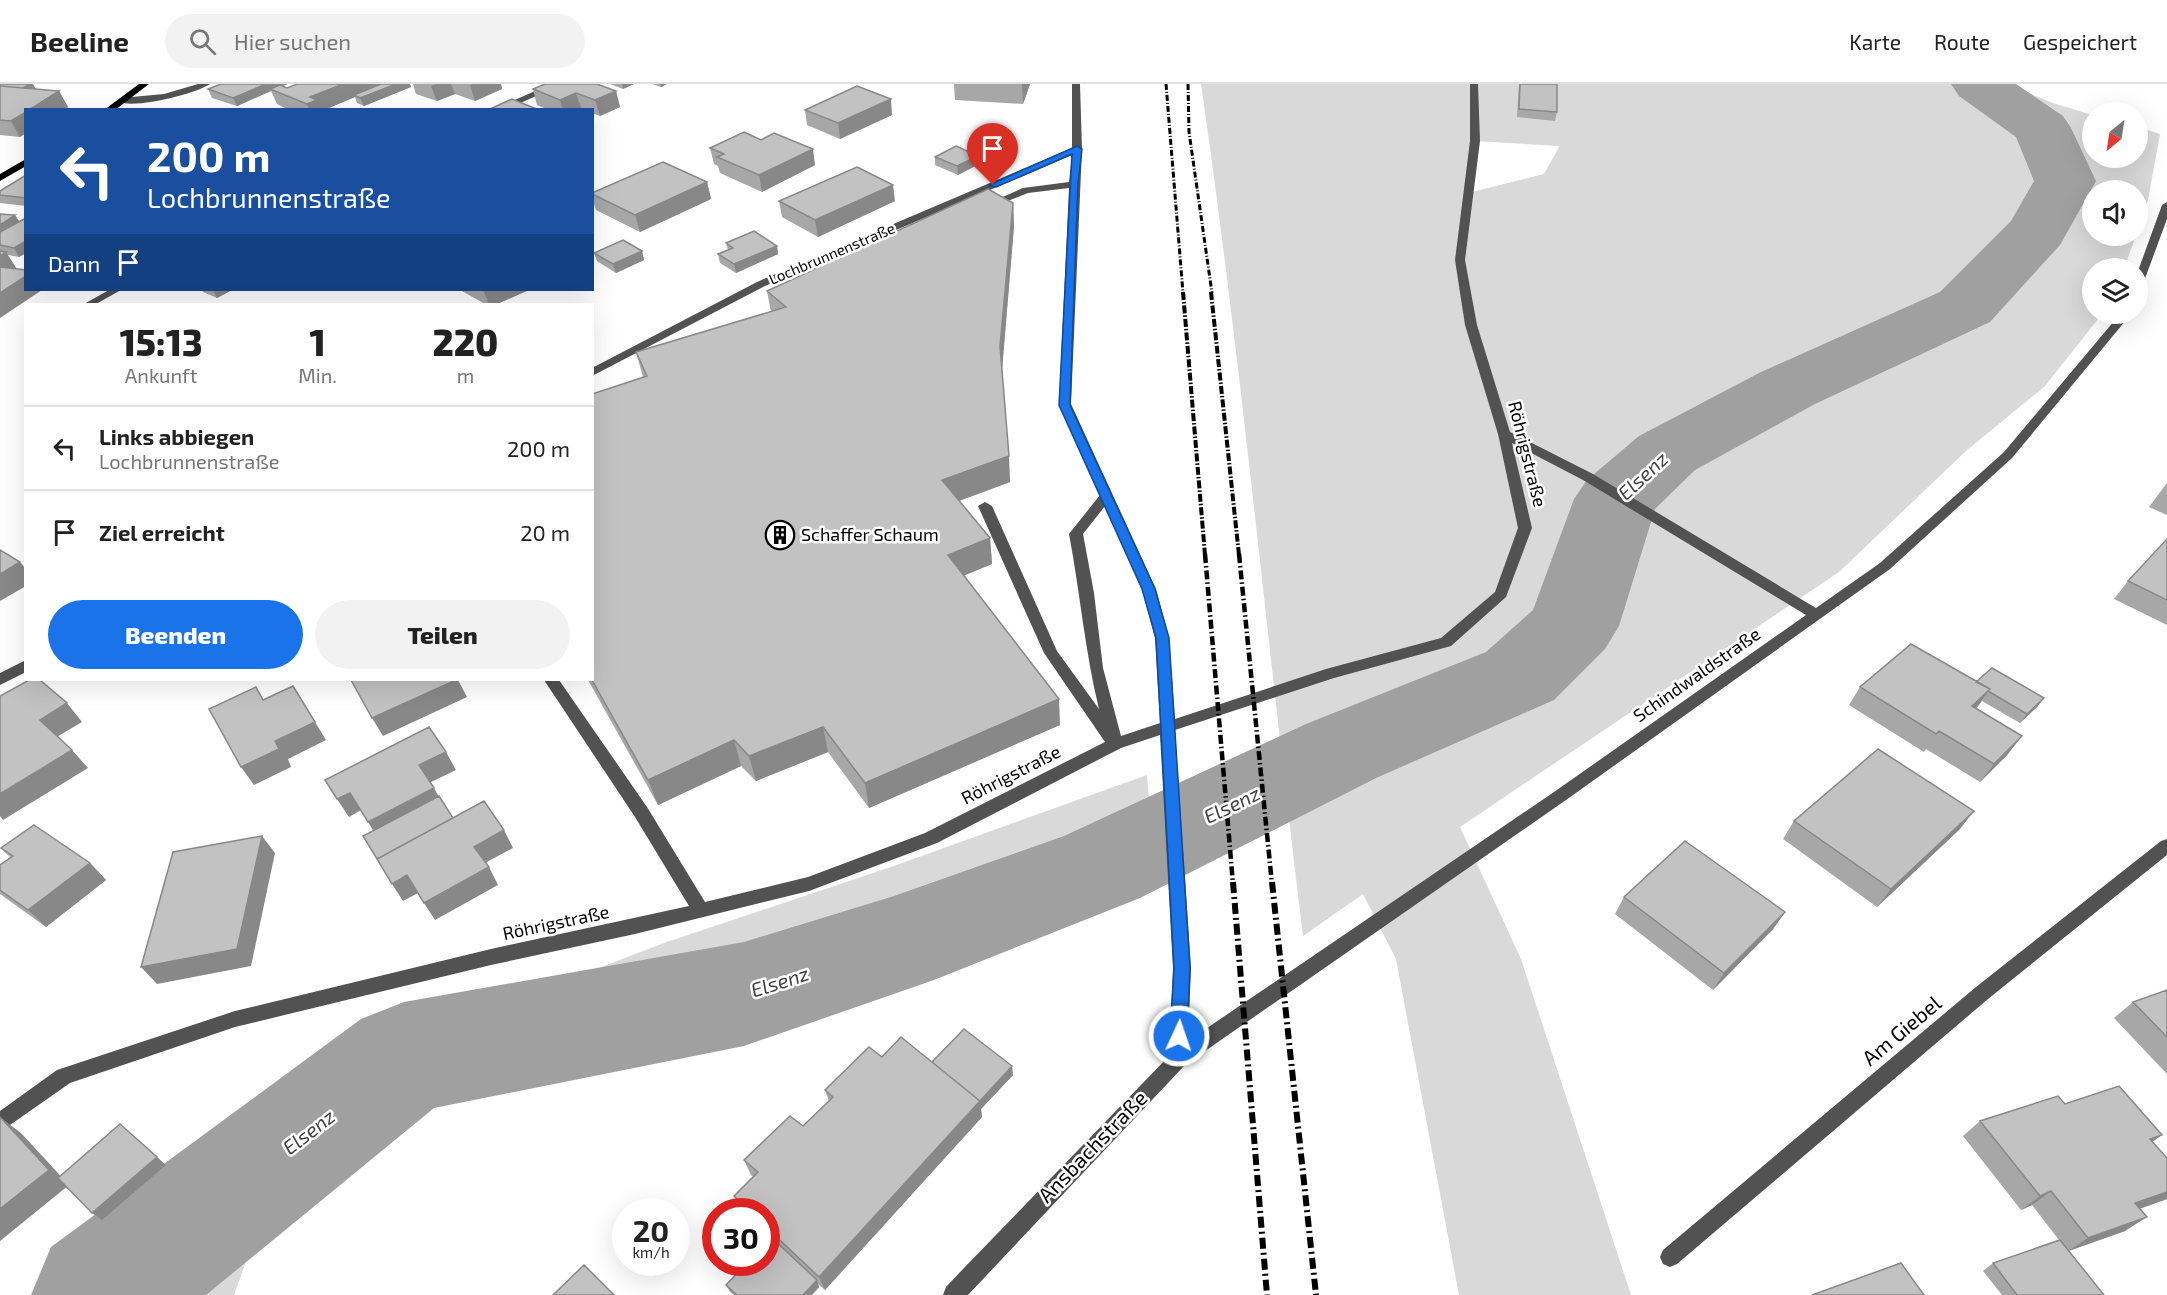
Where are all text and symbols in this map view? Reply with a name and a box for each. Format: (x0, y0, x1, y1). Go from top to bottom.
search box (165, 14, 585, 68)
text: Beeline (30, 24, 129, 58)
icon: search (186, 25, 219, 58)
text: Hier suchen (234, 28, 351, 54)
text: Karte (1849, 29, 1901, 54)
text: Route (1934, 29, 1990, 54)
text: Gespeichert (2023, 29, 2137, 54)
north arrow (2082, 102, 2148, 168)
map controls (2082, 102, 2148, 324)
pin (967, 123, 1018, 185)
text: 200 m (147, 130, 270, 180)
icon: left (48, 132, 126, 210)
icon: arrive (976, 132, 1009, 165)
button: sound (2082, 180, 2148, 246)
text: Lochbrunnenstraße (147, 181, 391, 213)
street label: Lochbrunnenstraße (766, 218, 897, 288)
icon: arrive (112, 246, 145, 279)
text: Dann (48, 250, 100, 276)
button: layers (2082, 258, 2148, 324)
text: 15:13 (120, 320, 203, 363)
text: 1 (309, 320, 326, 363)
text: 220 (433, 320, 498, 363)
text: Ankunft (125, 363, 197, 387)
text: Min. (298, 363, 337, 387)
text: m (457, 363, 474, 387)
street label: Röhrigstraße (1504, 399, 1552, 509)
text: Links abbiegen (99, 423, 254, 449)
icon: left (48, 432, 81, 465)
text: 200 m (507, 435, 570, 461)
water label: Elsenz (1612, 446, 1672, 504)
text: Lochbrunnenstraße (99, 449, 279, 473)
icon: arrive (48, 516, 81, 549)
text: Ziel erreicht (99, 519, 225, 545)
text: 20 m (520, 519, 570, 545)
building icon: Schaffer Schaum (764, 519, 796, 551)
place label: Schaffer Schaum (801, 523, 939, 545)
button: Beenden (48, 600, 303, 669)
button: Teilen (315, 600, 570, 669)
street label: Schindwaldstraße (1629, 622, 1764, 726)
street label: Röhrigstraße (957, 740, 1064, 809)
water label: Elsenz (1200, 780, 1264, 828)
street label: Röhrigstraße (501, 900, 611, 944)
water label: Elsenz (748, 960, 812, 1002)
street label: Am Giebel (1856, 989, 1946, 1070)
position arrow (1147, 1004, 1211, 1068)
street label: Ansbachstraße (1032, 1085, 1152, 1207)
water label: Elsenz (278, 1103, 339, 1159)
speed limit sign: 30 (702, 1198, 780, 1276)
text: 20 (633, 1212, 669, 1248)
text: km/h (632, 1243, 670, 1261)

